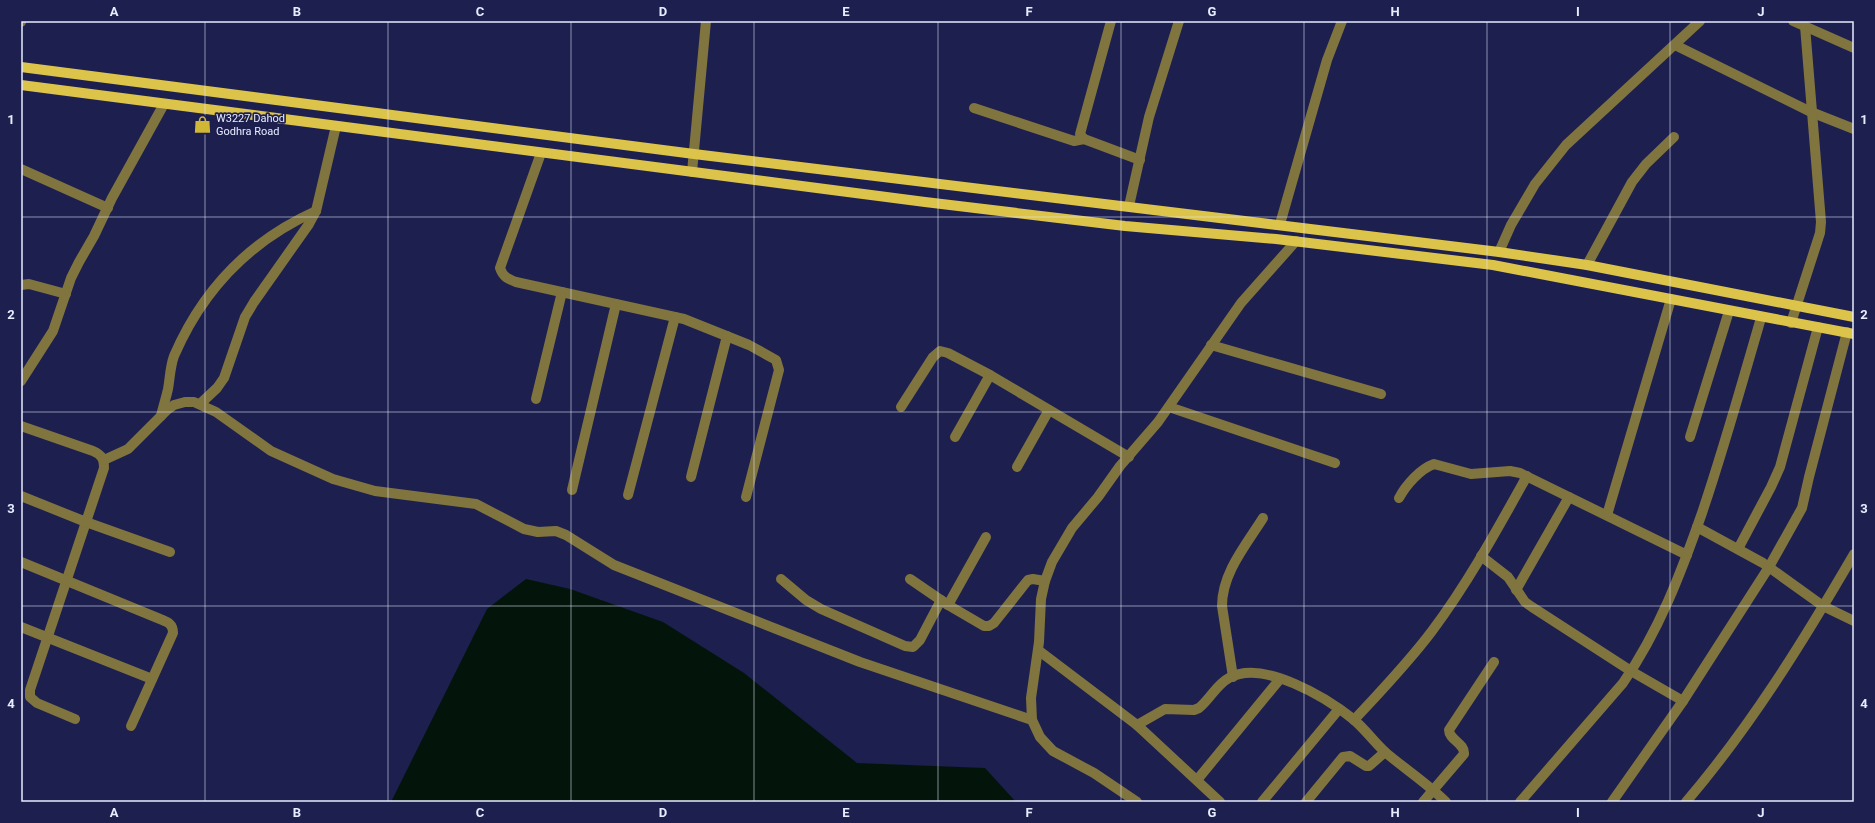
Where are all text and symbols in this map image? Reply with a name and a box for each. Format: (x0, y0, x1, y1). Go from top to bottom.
text: A (110, 4, 119, 19)
text: B (293, 4, 301, 19)
text: C (476, 4, 485, 19)
text: D (659, 4, 667, 19)
text: E (842, 4, 850, 19)
text: F (1025, 4, 1033, 19)
text: G (1208, 4, 1217, 19)
text: H (1390, 4, 1400, 19)
text: I (1576, 4, 1580, 19)
text: J (1757, 4, 1765, 19)
text: 1 (7, 112, 15, 127)
place label: W3227 Dahod Godhra Road (216, 112, 285, 138)
text: 1 (1860, 112, 1868, 127)
shop icon: W3227 Dahod Godhra Road (193, 114, 213, 134)
text: 2 (7, 307, 15, 322)
text: 2 (1860, 307, 1868, 322)
text: 3 (7, 501, 15, 516)
text: 3 (1860, 501, 1868, 516)
text: 4 (7, 696, 15, 711)
text: 4 (1860, 696, 1868, 711)
text: A (110, 805, 119, 820)
text: B (293, 805, 301, 820)
text: C (476, 805, 485, 820)
text: D (659, 805, 667, 820)
text: E (842, 805, 850, 820)
text: F (1025, 805, 1033, 820)
text: G (1208, 805, 1217, 820)
text: H (1390, 805, 1400, 820)
text: I (1576, 805, 1580, 820)
text: J (1757, 805, 1765, 820)

